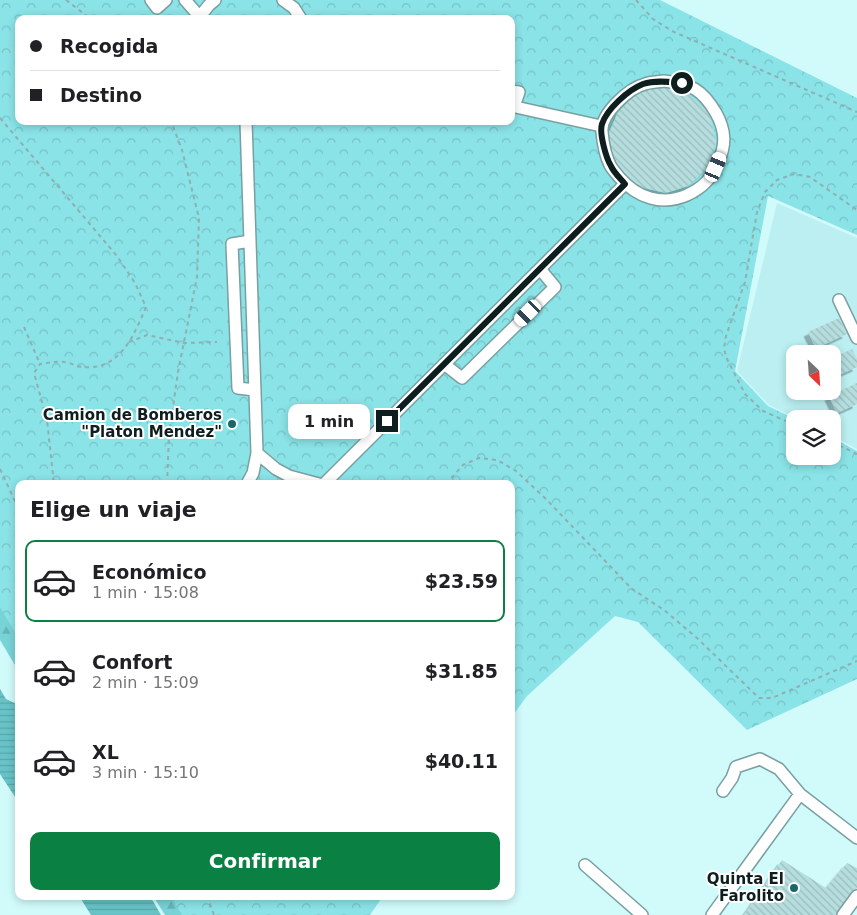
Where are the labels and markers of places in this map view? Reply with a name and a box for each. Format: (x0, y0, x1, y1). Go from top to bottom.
place label: Camion de Bomberos "Platon Mendez" (43, 406, 222, 441)
marker: Camion de Bomberos "Platon Mendez" (226, 418, 238, 430)
place label: Quinta El Farolito (707, 870, 784, 905)
marker: Quinta El Farolito (788, 882, 800, 894)

